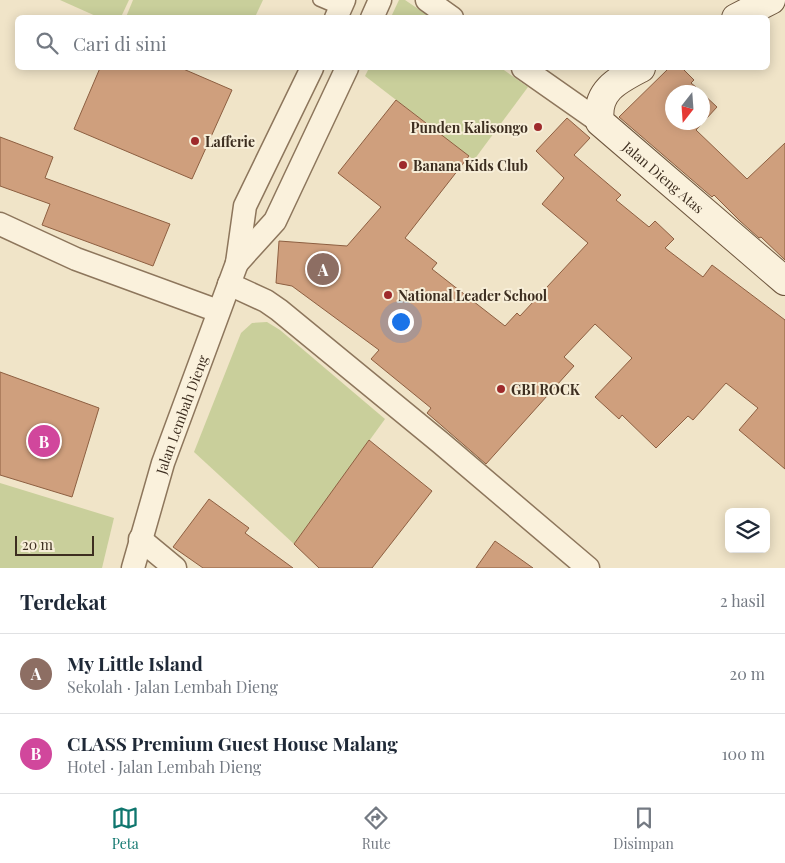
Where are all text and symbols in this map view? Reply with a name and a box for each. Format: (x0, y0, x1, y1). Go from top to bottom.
search box (15, 15, 770, 70)
icon: search (33, 29, 61, 57)
text: Cari di sini (73, 30, 167, 56)
north arrow (665, 85, 710, 130)
place label: Punden Kalisongo (410, 118, 528, 137)
marker: Punden Kalisongo (532, 121, 544, 133)
place label: Lafferie (205, 132, 255, 151)
marker: Lafferie (189, 135, 201, 147)
street label: Jalan Dieng Atas (618, 136, 708, 217)
place label: Banana Kids Club (413, 156, 528, 175)
marker: Banana Kids Club (397, 159, 409, 171)
pin: A (307, 250, 339, 288)
place label: National Leader School (398, 286, 548, 305)
marker: National Leader School (382, 289, 394, 301)
your location (388, 309, 414, 335)
street label: Jalan Lembah Dieng (151, 352, 212, 477)
place label: GBI ROCK (511, 380, 581, 399)
marker: GBI ROCK (495, 383, 507, 395)
pin: B (28, 422, 60, 460)
map controls (725, 508, 770, 553)
button: layers (725, 508, 770, 553)
scale bar (15, 533, 94, 556)
text: 20 m (22, 535, 53, 554)
text: Terdekat (20, 587, 107, 615)
text: 2 hasil (720, 590, 765, 611)
text: My Little Island (67, 650, 203, 676)
text: A (31, 663, 41, 684)
text: 20 m (730, 663, 765, 684)
text: Sekolah · Jalan Lembah Dieng (67, 676, 278, 697)
text: CLASS Premium Guest House Malang (67, 730, 398, 756)
text: B (31, 743, 41, 764)
text: 100 m (722, 743, 765, 764)
text: Hotel · Jalan Lembah Dieng (67, 756, 261, 777)
tab: Peta (111, 804, 139, 853)
tab: Rute (362, 804, 391, 853)
tab: Disimpan (613, 804, 674, 853)

